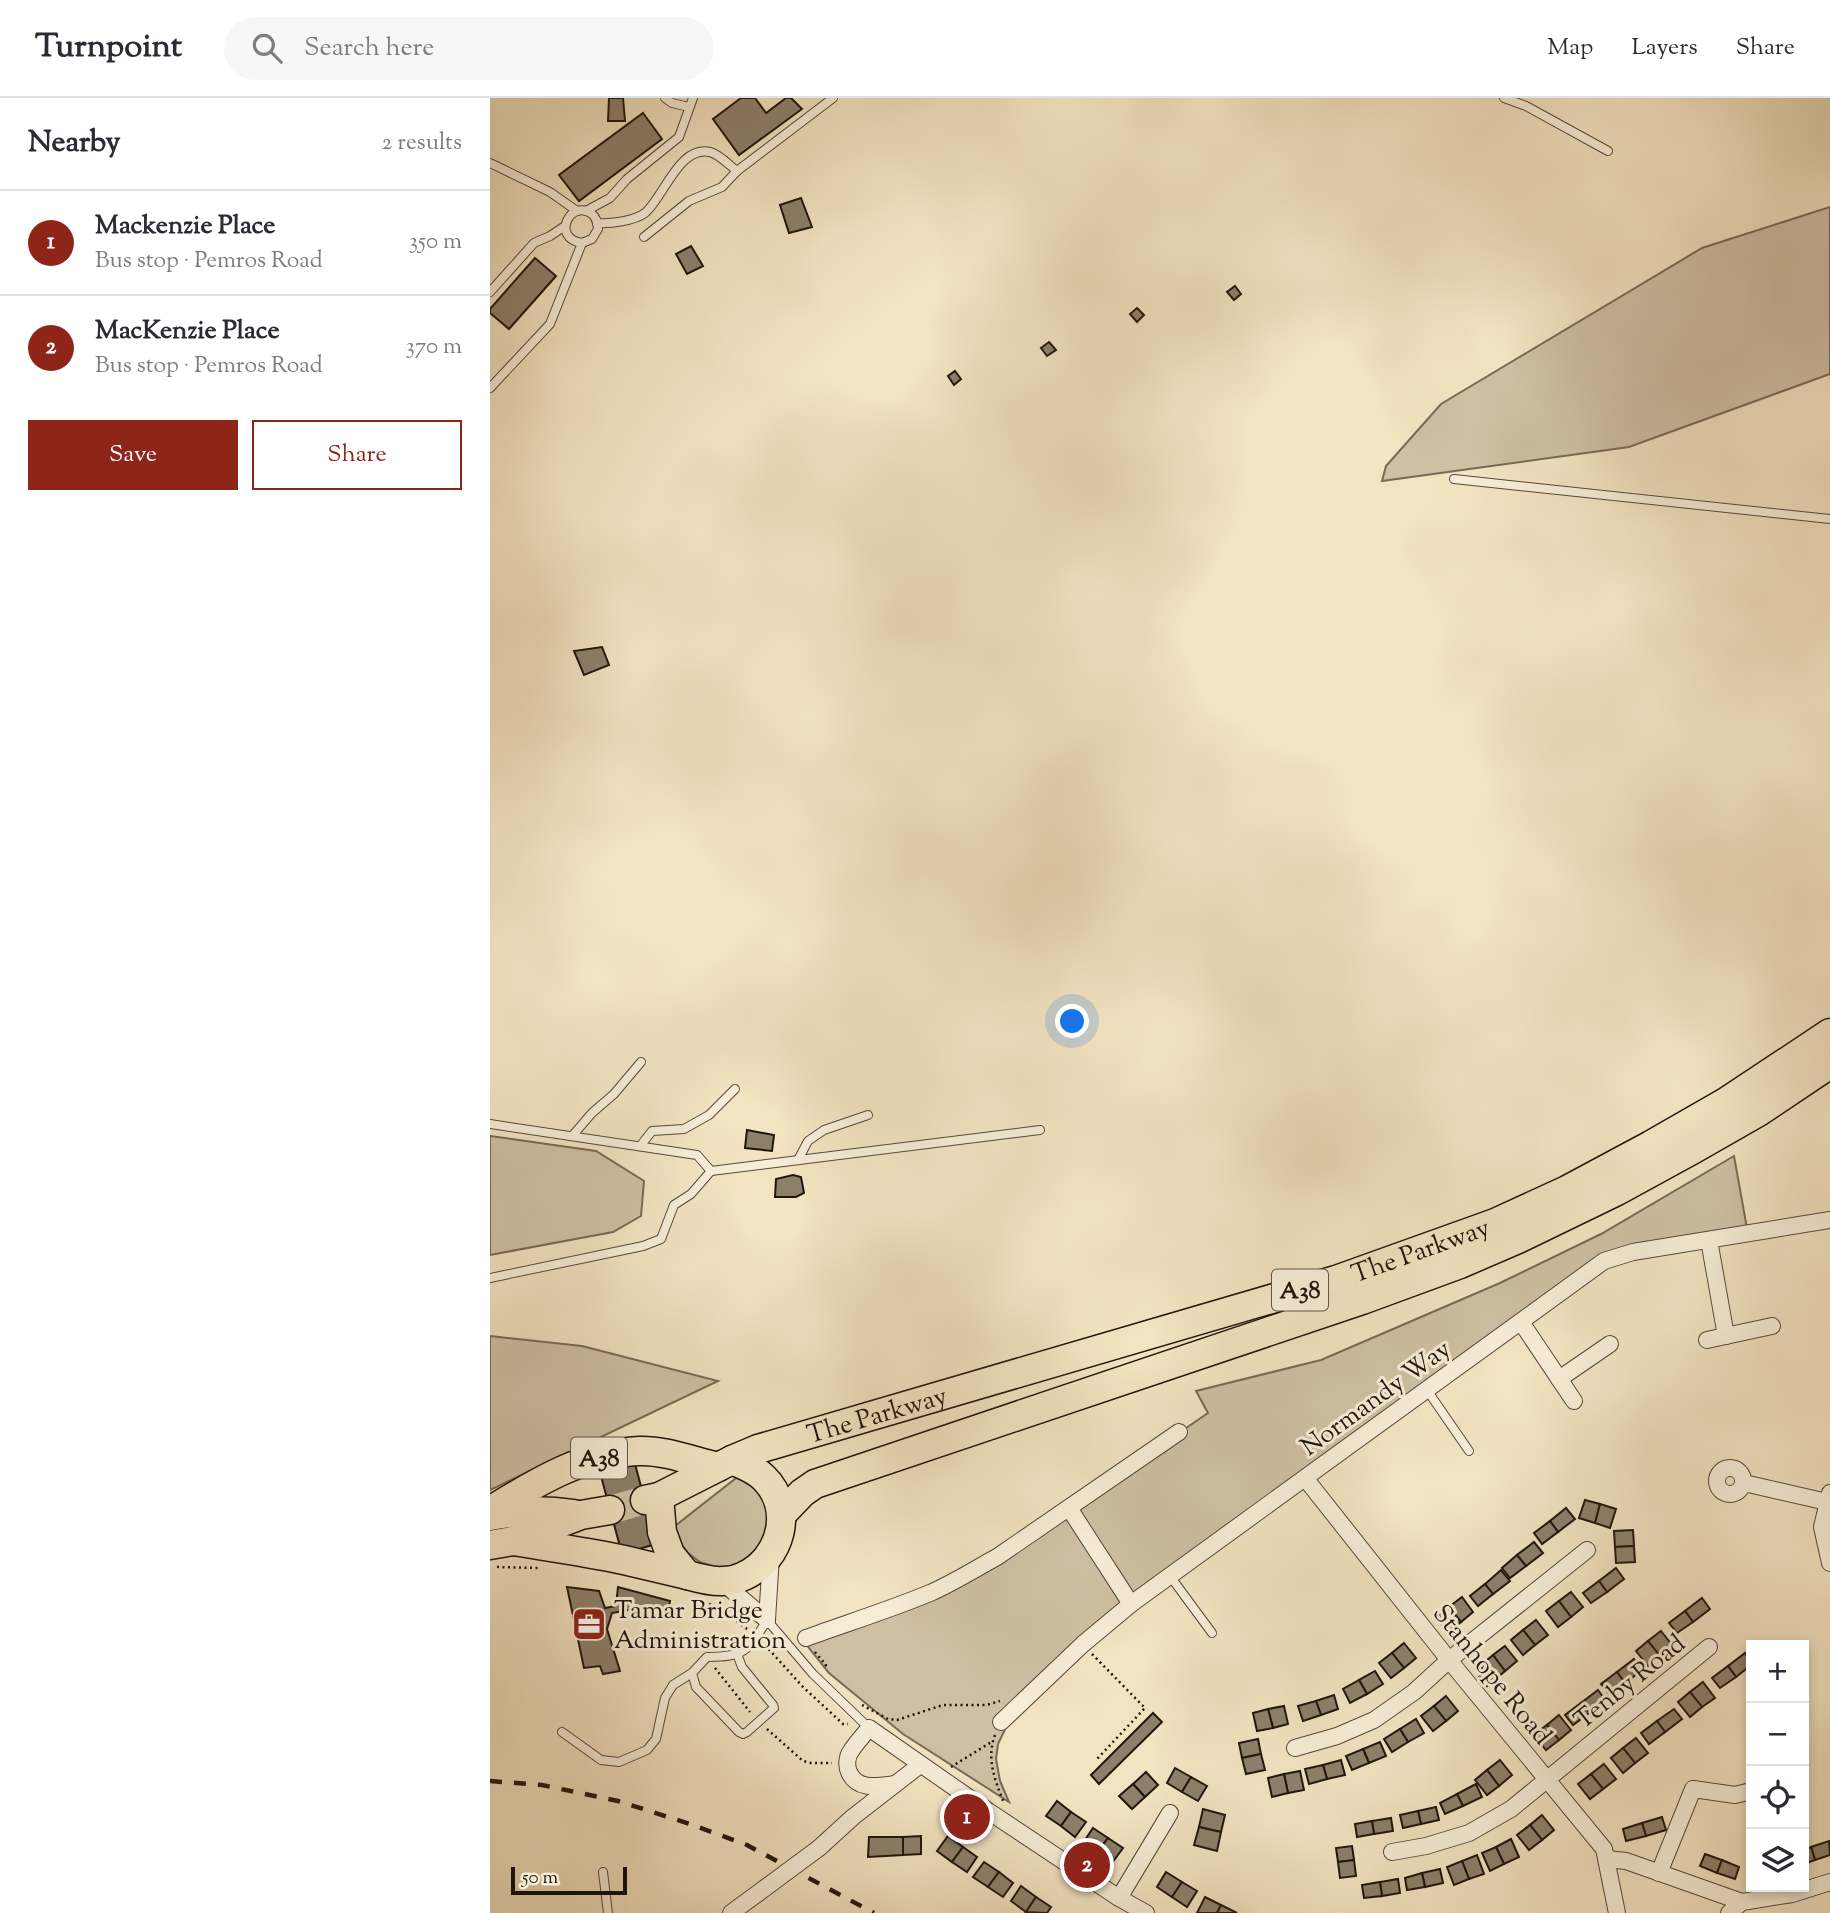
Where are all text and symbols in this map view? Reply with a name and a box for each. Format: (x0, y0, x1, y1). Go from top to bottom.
search box (224, 17, 714, 80)
text: Turnpoint (35, 24, 182, 72)
icon: search (248, 29, 286, 67)
text: Search here (304, 30, 434, 67)
text: Map (1547, 31, 1593, 65)
text: Layers (1631, 31, 1698, 65)
text: Share (1736, 31, 1795, 65)
text: Nearby (28, 122, 120, 165)
text: 2 results (382, 127, 462, 160)
text: Mackenzie Place (95, 208, 275, 245)
text: 1 (47, 226, 55, 259)
text: 350 m (409, 226, 462, 259)
text: Bus stop · Pemros Road (95, 245, 323, 278)
text: MacKenzie Place (95, 313, 280, 350)
text: 2 (46, 331, 56, 364)
text: 370 m (406, 331, 462, 364)
text: Bus stop · Pemros Road (95, 350, 323, 383)
button: Save (28, 420, 238, 490)
button: Share (252, 420, 462, 490)
your location (1055, 1004, 1089, 1038)
street label: The Parkway (1347, 1210, 1495, 1294)
road number: A38 (1272, 1270, 1328, 1310)
street label: Normandy Way (1294, 1332, 1459, 1466)
street label: The Parkway (803, 1379, 952, 1455)
road number: A38 (571, 1438, 627, 1478)
place label: Tamar Bridge Administration (614, 1593, 786, 1660)
street label: Stanhope Road (1423, 1597, 1560, 1754)
office icon: Tamar Bridge Administration (570, 1605, 608, 1643)
street label: Tenby Road (1567, 1626, 1694, 1739)
map controls (1746, 1640, 1809, 1892)
button: + (1746, 1640, 1809, 1703)
button: − (1746, 1703, 1809, 1766)
button: locate (1746, 1766, 1809, 1829)
pin: 1 (944, 1791, 990, 1843)
button: layers (1746, 1829, 1809, 1892)
pin: 2 (1064, 1839, 1110, 1891)
scale bar (511, 1864, 626, 1896)
text: 50 m (522, 1865, 558, 1892)

